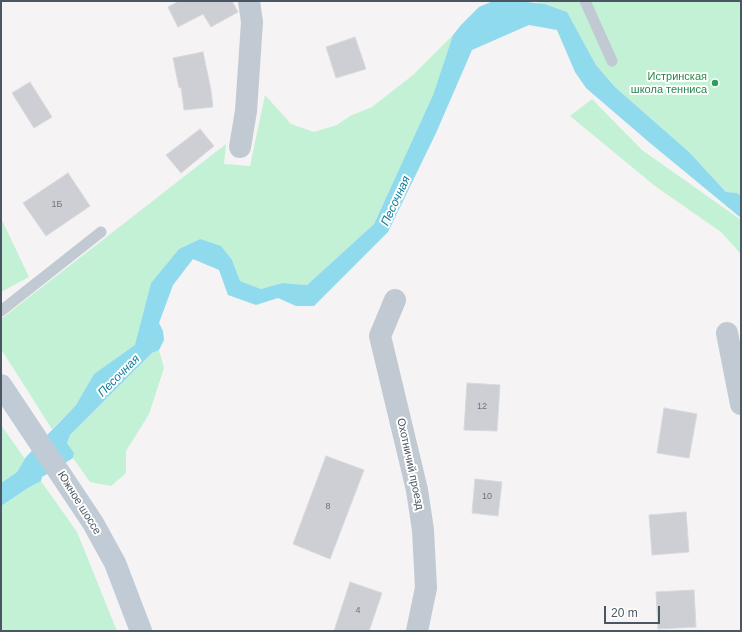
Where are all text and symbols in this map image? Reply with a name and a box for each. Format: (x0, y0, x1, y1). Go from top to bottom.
place label: Истринская школа тенниса (631, 70, 707, 96)
marker: Истринская школа тенниса (710, 78, 720, 88)
water label: Песочная (378, 174, 414, 228)
house number: 1Б (52, 200, 62, 210)
water label: Песочная (95, 352, 143, 400)
house number: 12 (477, 402, 487, 412)
street label: Охотничий проезд (394, 417, 426, 511)
street label: Южное шоссе (54, 469, 104, 537)
house number: 10 (482, 492, 492, 502)
house number: 8 (325, 502, 331, 512)
scale bar (606, 598, 662, 624)
house number: 4 (355, 606, 361, 616)
text: 20 m (611, 606, 638, 620)

